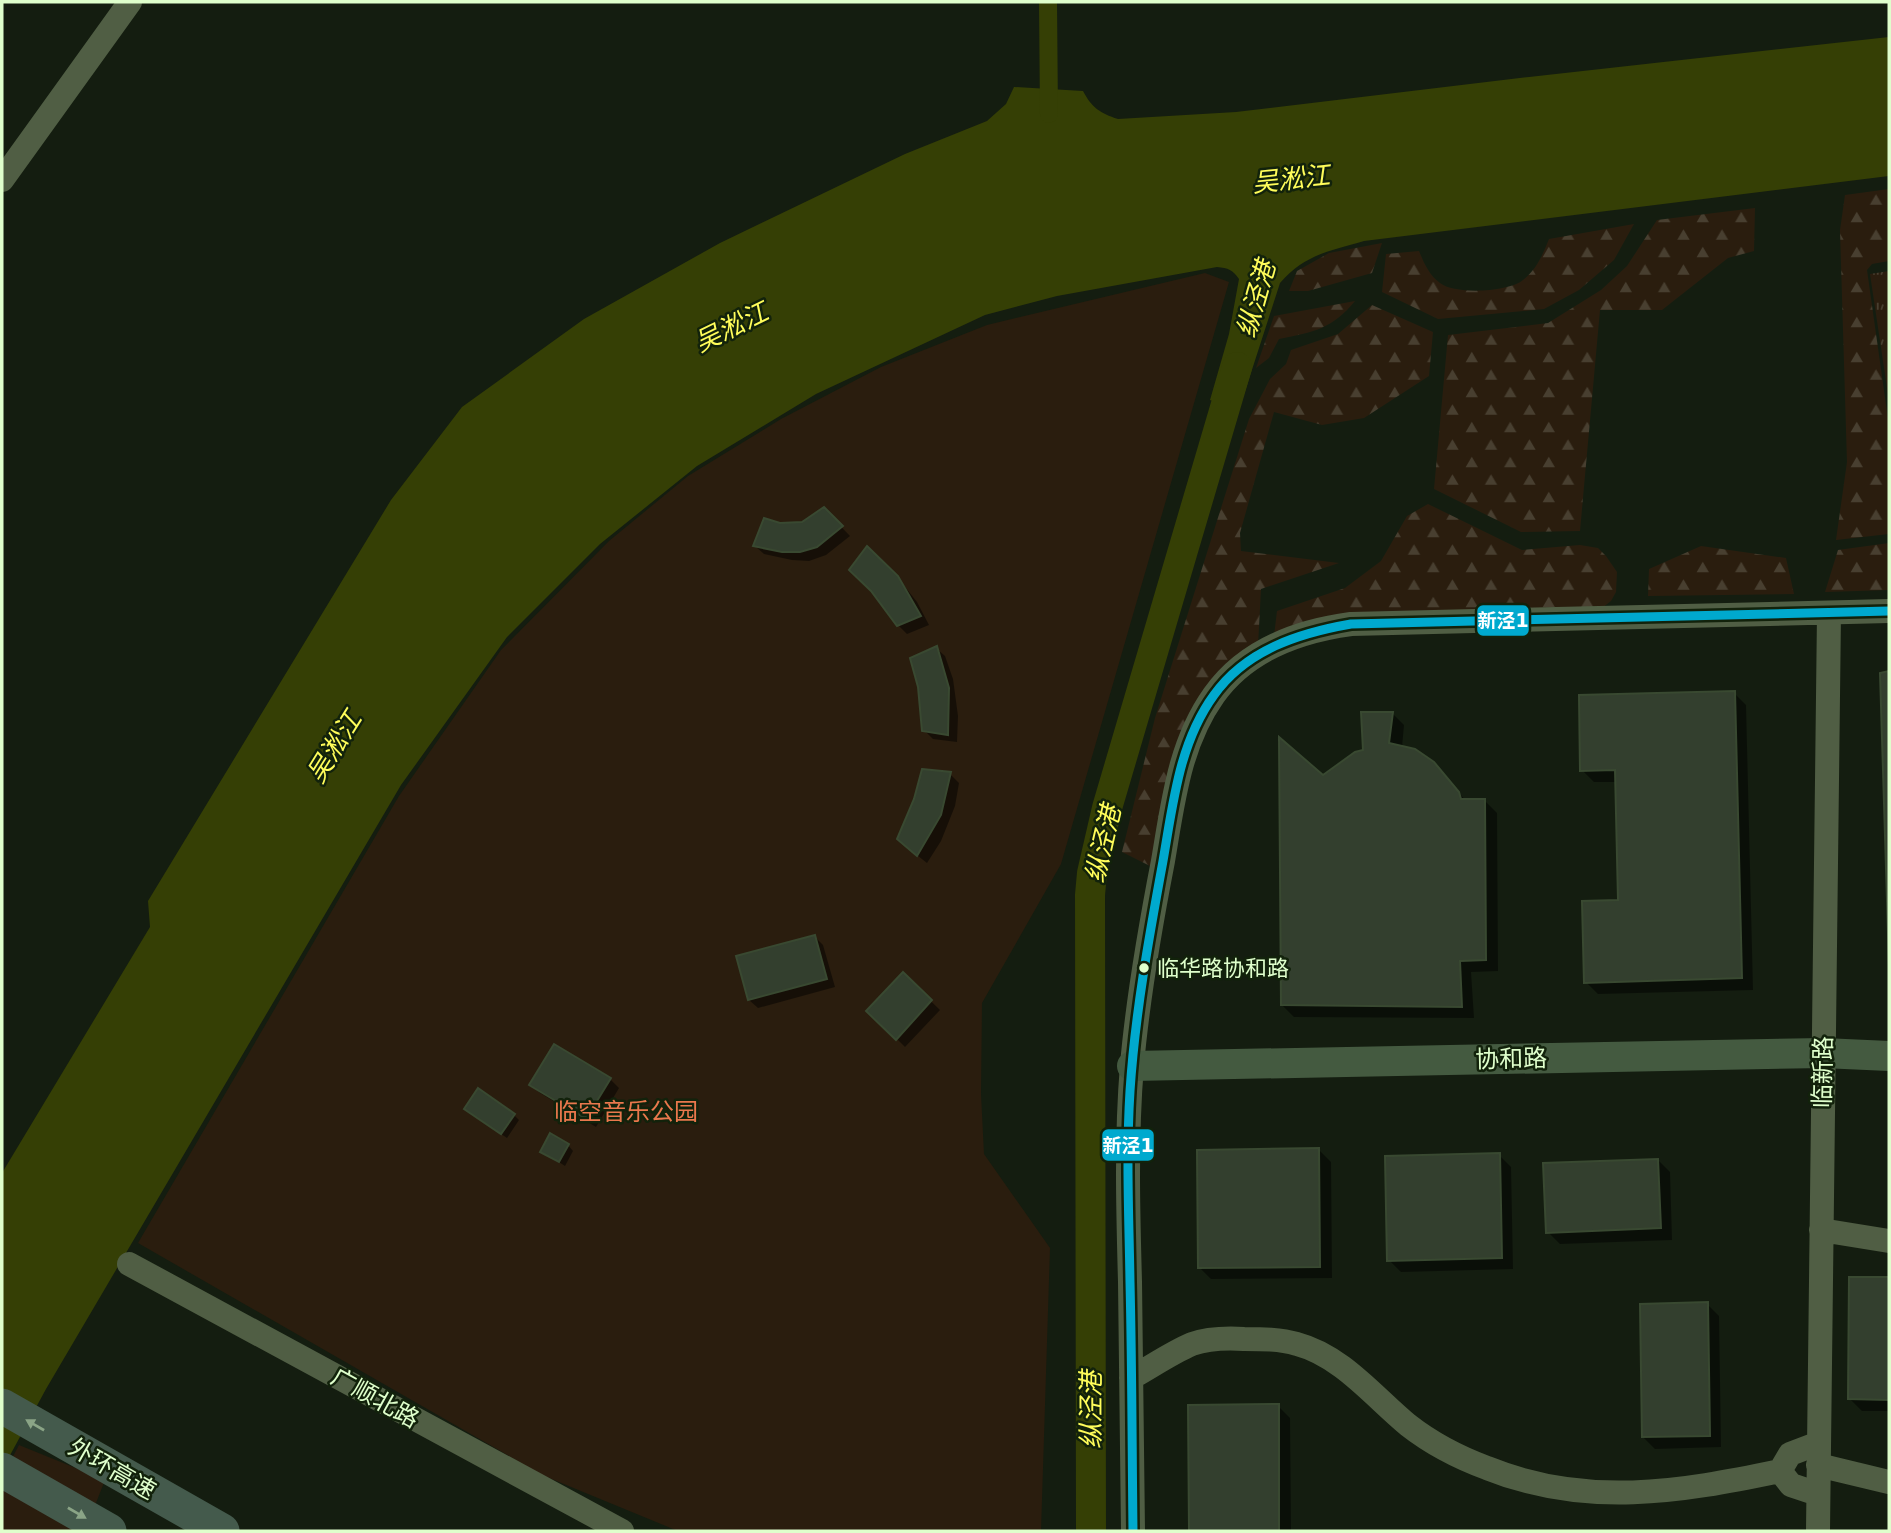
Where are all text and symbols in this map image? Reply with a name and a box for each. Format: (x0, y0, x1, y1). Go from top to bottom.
water label: 吴淞江 (1251, 160, 1334, 198)
water label: 纵泾港 (1231, 254, 1282, 341)
water label: 吴淞江 (689, 295, 775, 358)
line badge: 新泾1 (1476, 604, 1530, 637)
text: 新泾1 (1477, 609, 1529, 631)
water label: 吴淞江 (301, 703, 369, 788)
water label: 纵泾港 (1080, 799, 1127, 885)
place label: 临华路协和路 (1157, 956, 1289, 981)
marker: 临华路协和路 (1137, 961, 1151, 975)
street label: 临新路 (1808, 1036, 1838, 1108)
street label: 协和路 (1475, 1044, 1547, 1074)
park label: 临空音乐公园 (554, 1098, 698, 1126)
line badge: 新泾1 (1101, 1128, 1155, 1162)
text: 新泾1 (1102, 1134, 1154, 1156)
street label: 广顺北路 (326, 1362, 424, 1434)
water label: 纵泾港 (1076, 1367, 1106, 1449)
one-way arrow (25, 1419, 45, 1431)
street label: 外环高速 (63, 1433, 161, 1505)
one-way arrow (67, 1507, 87, 1519)

